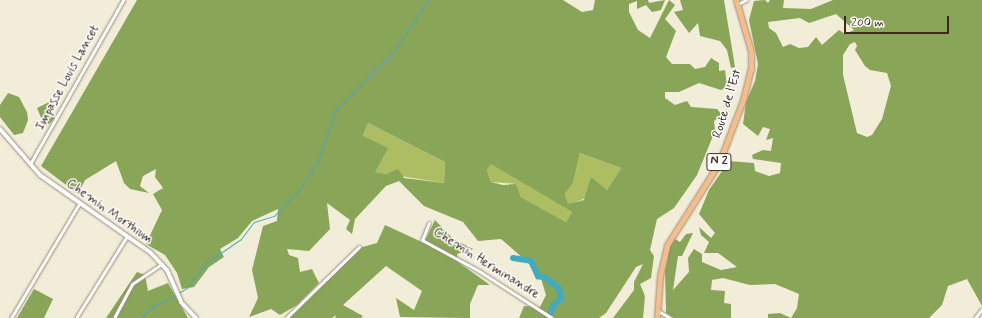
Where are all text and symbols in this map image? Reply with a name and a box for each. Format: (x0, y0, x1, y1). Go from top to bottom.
scale bar (846, 8, 951, 34)
text: 200 m (851, 15, 884, 31)
street label: Impasse Louis Lancet (32, 22, 104, 134)
street label: Route de l'Est (710, 68, 746, 140)
road number: N 2 (706, 152, 732, 172)
street label: Chemin Morthium (63, 177, 155, 247)
street label: Chemin Herminandre (428, 224, 544, 304)

